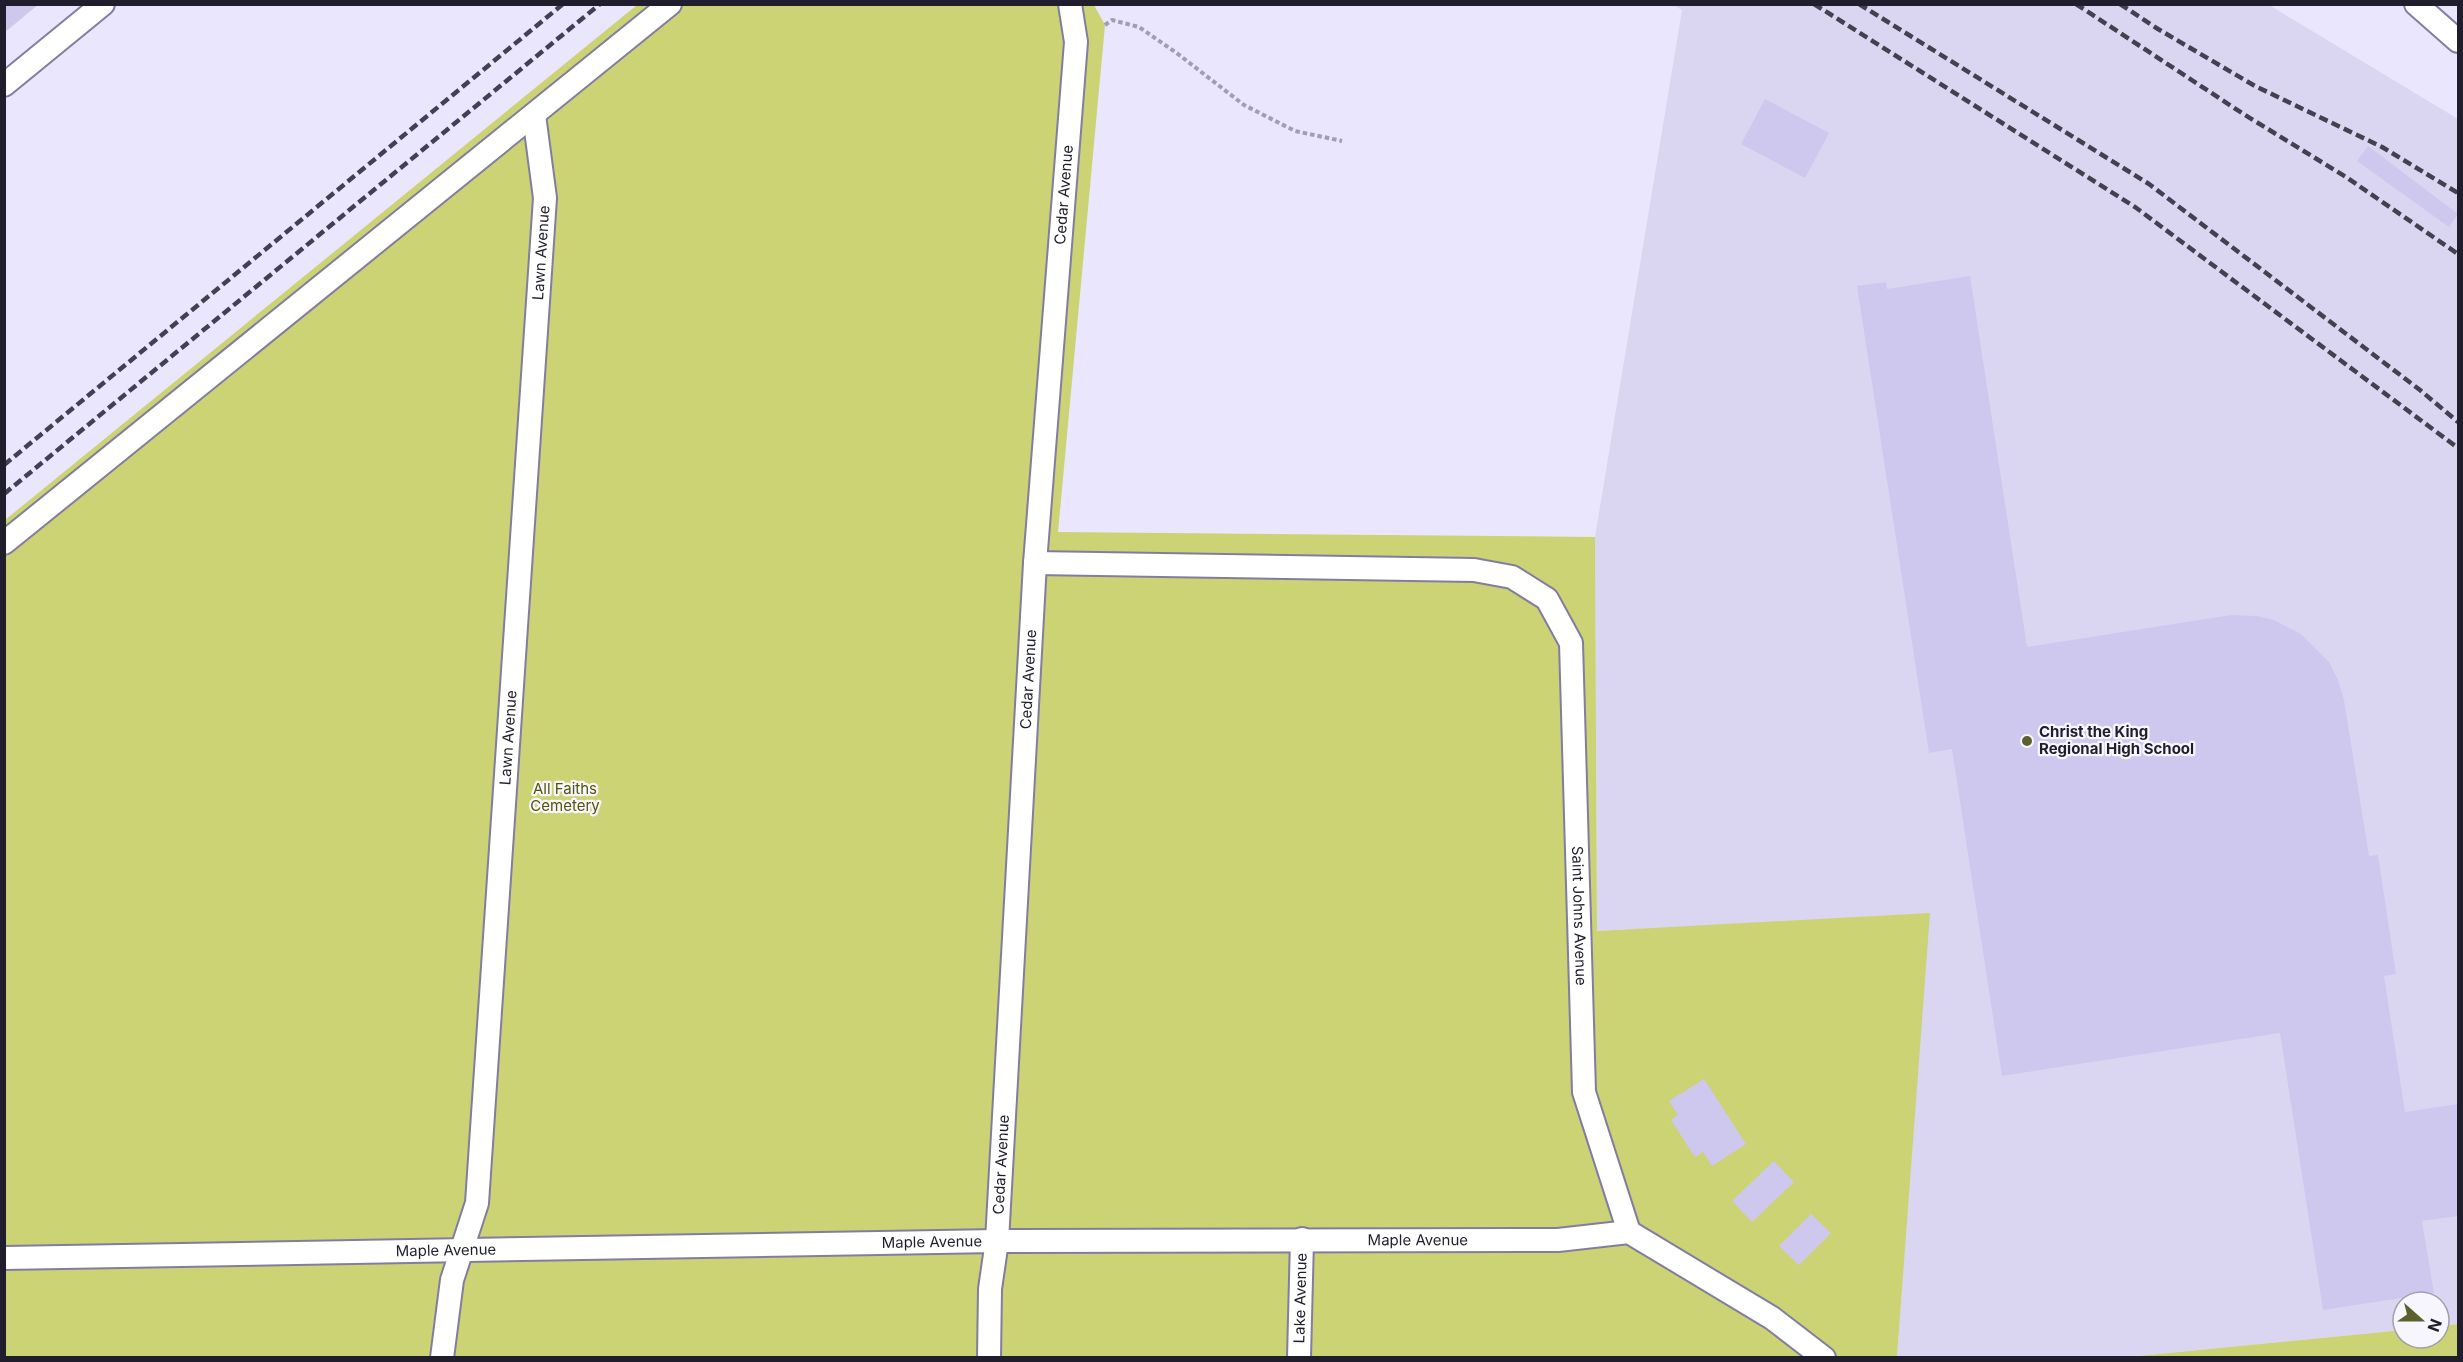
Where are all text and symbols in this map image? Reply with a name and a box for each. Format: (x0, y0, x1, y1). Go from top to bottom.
street label: Cedar Avenue (1050, 144, 1077, 245)
street label: Lawn Avenue (528, 205, 553, 301)
street label: Cedar Avenue (1016, 629, 1040, 730)
street label: Lawn Avenue (495, 690, 521, 786)
place label: Christ the King Regional High School (2039, 722, 2194, 758)
marker: Christ the King Regional High School (2020, 734, 2034, 748)
park label: All Faiths Cemetery (530, 779, 600, 815)
street label: Saint Johns Avenue (1568, 846, 1591, 986)
street label: Cedar Avenue (988, 1114, 1013, 1215)
street label: Maple Avenue (1368, 1230, 1468, 1249)
street label: Maple Avenue (881, 1231, 982, 1252)
street label: Maple Avenue (396, 1240, 496, 1260)
street label: Lake Avenue (1289, 1253, 1311, 1343)
north arrow (2391, 1290, 2451, 1350)
text: N (2423, 1316, 2447, 1335)

